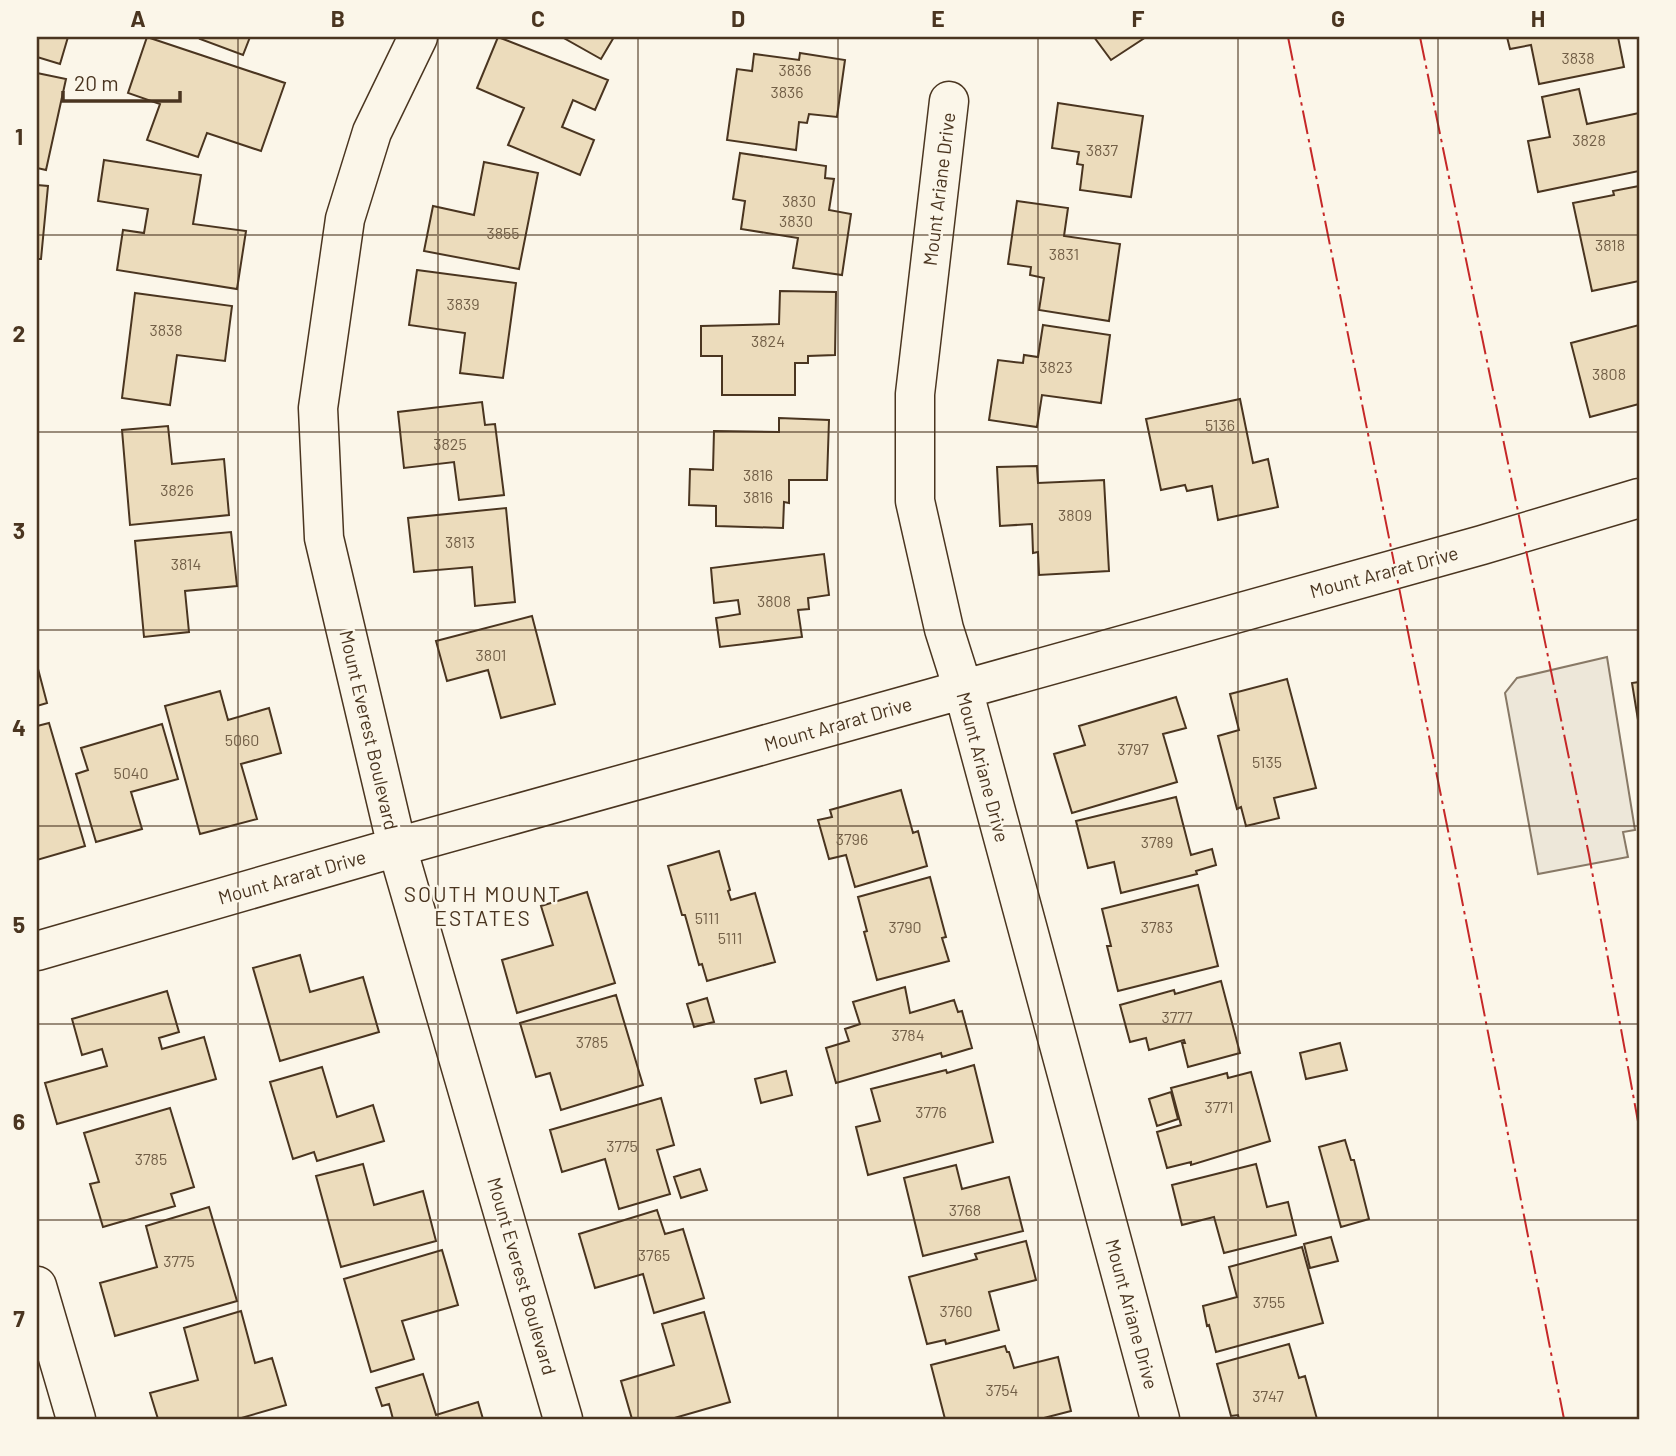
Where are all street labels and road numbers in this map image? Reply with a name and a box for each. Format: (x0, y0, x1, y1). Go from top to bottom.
street label: Mount Ariane Drive (918, 111, 959, 267)
street label: Mount Ararat Drive (1307, 541, 1461, 602)
street label: Mount Everest Boulevard (335, 628, 404, 832)
street label: Mount Ariane Drive (952, 689, 1015, 844)
street label: Mount Ararat Drive (761, 691, 914, 756)
street label: Mount Ararat Drive (215, 844, 368, 909)
street label: Mount Everest Boulevard (483, 1174, 562, 1377)
street label: Mount Ariane Drive (1101, 1236, 1164, 1391)

